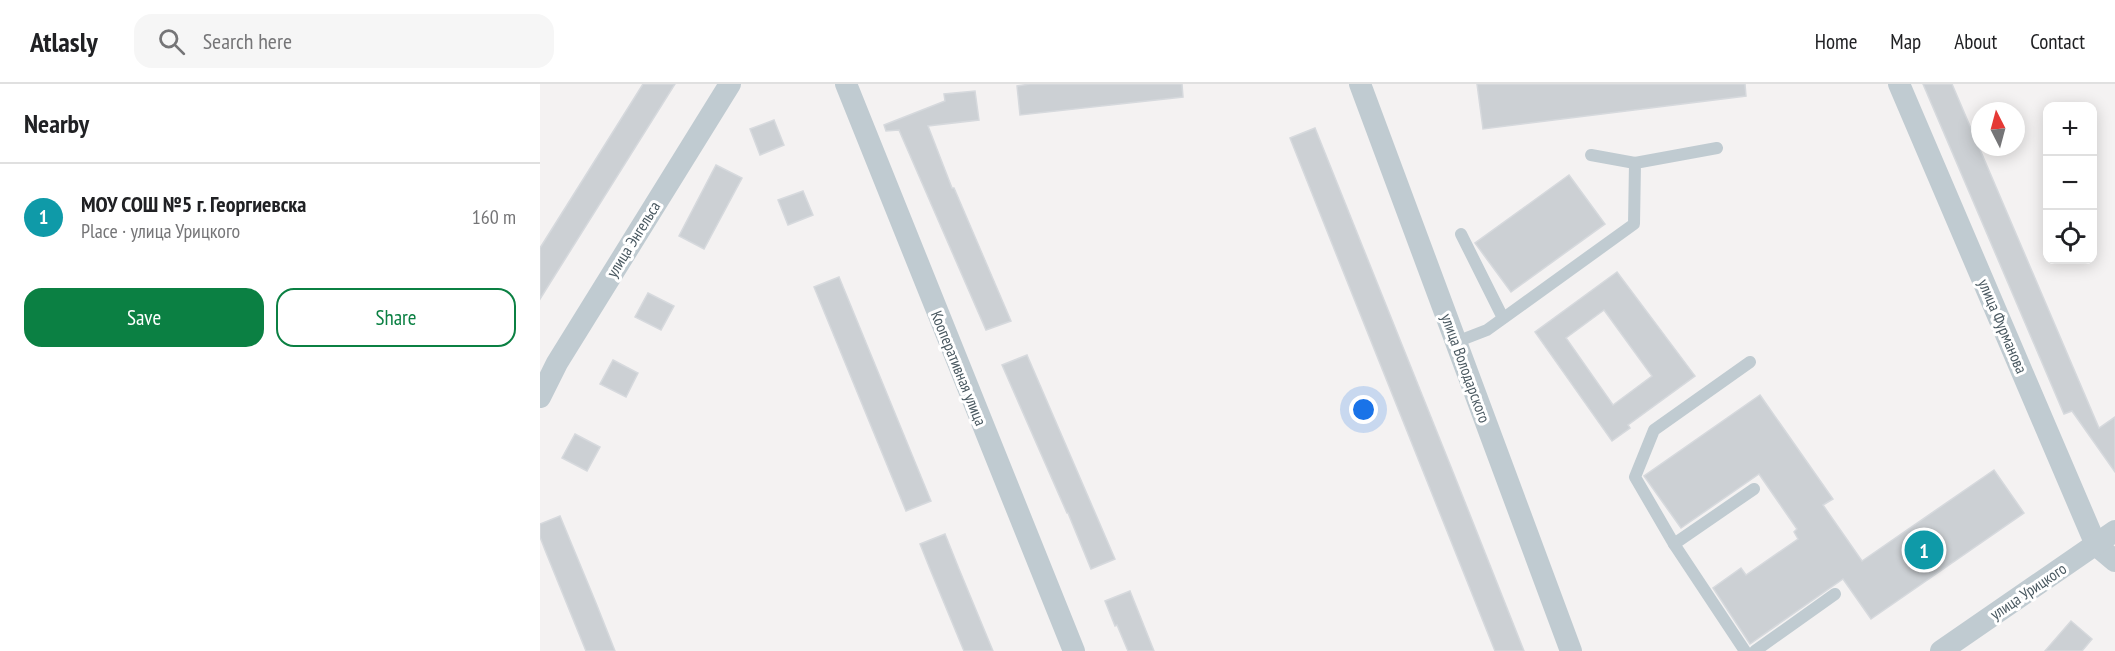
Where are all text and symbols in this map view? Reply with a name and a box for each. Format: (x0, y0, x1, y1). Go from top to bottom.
search box (134, 14, 554, 68)
text: Atlasly (30, 23, 98, 60)
icon: search (155, 25, 188, 58)
text: Search here (203, 27, 292, 55)
text: Home (1815, 28, 1857, 55)
text: Map (1890, 28, 1921, 55)
text: About (1954, 28, 1997, 55)
text: Contact (2030, 28, 2085, 55)
north arrow (1971, 102, 2025, 156)
map controls (2043, 102, 2097, 264)
button: + (2043, 102, 2097, 156)
text: Nearby (24, 107, 89, 140)
button: − (2043, 156, 2097, 210)
text: МОУ СОШ №5 г. Георгиевска (81, 190, 306, 218)
street label: улица Энгельса (602, 197, 664, 281)
text: 1 (39, 204, 48, 230)
text: 160 m (472, 204, 516, 230)
button: locate (2043, 210, 2097, 264)
text: Place · улица Урицкого (81, 218, 240, 244)
street label: улица Фурманова (1974, 276, 2032, 376)
button: Save (24, 288, 264, 347)
button: Share (276, 288, 516, 347)
street label: Кооперативная улица (927, 308, 991, 428)
street label: улица Володарского (1437, 311, 1495, 425)
your location (1349, 395, 1378, 424)
pin: 1 (1904, 528, 1944, 572)
street label: улица Урицкого (1986, 558, 2070, 624)

